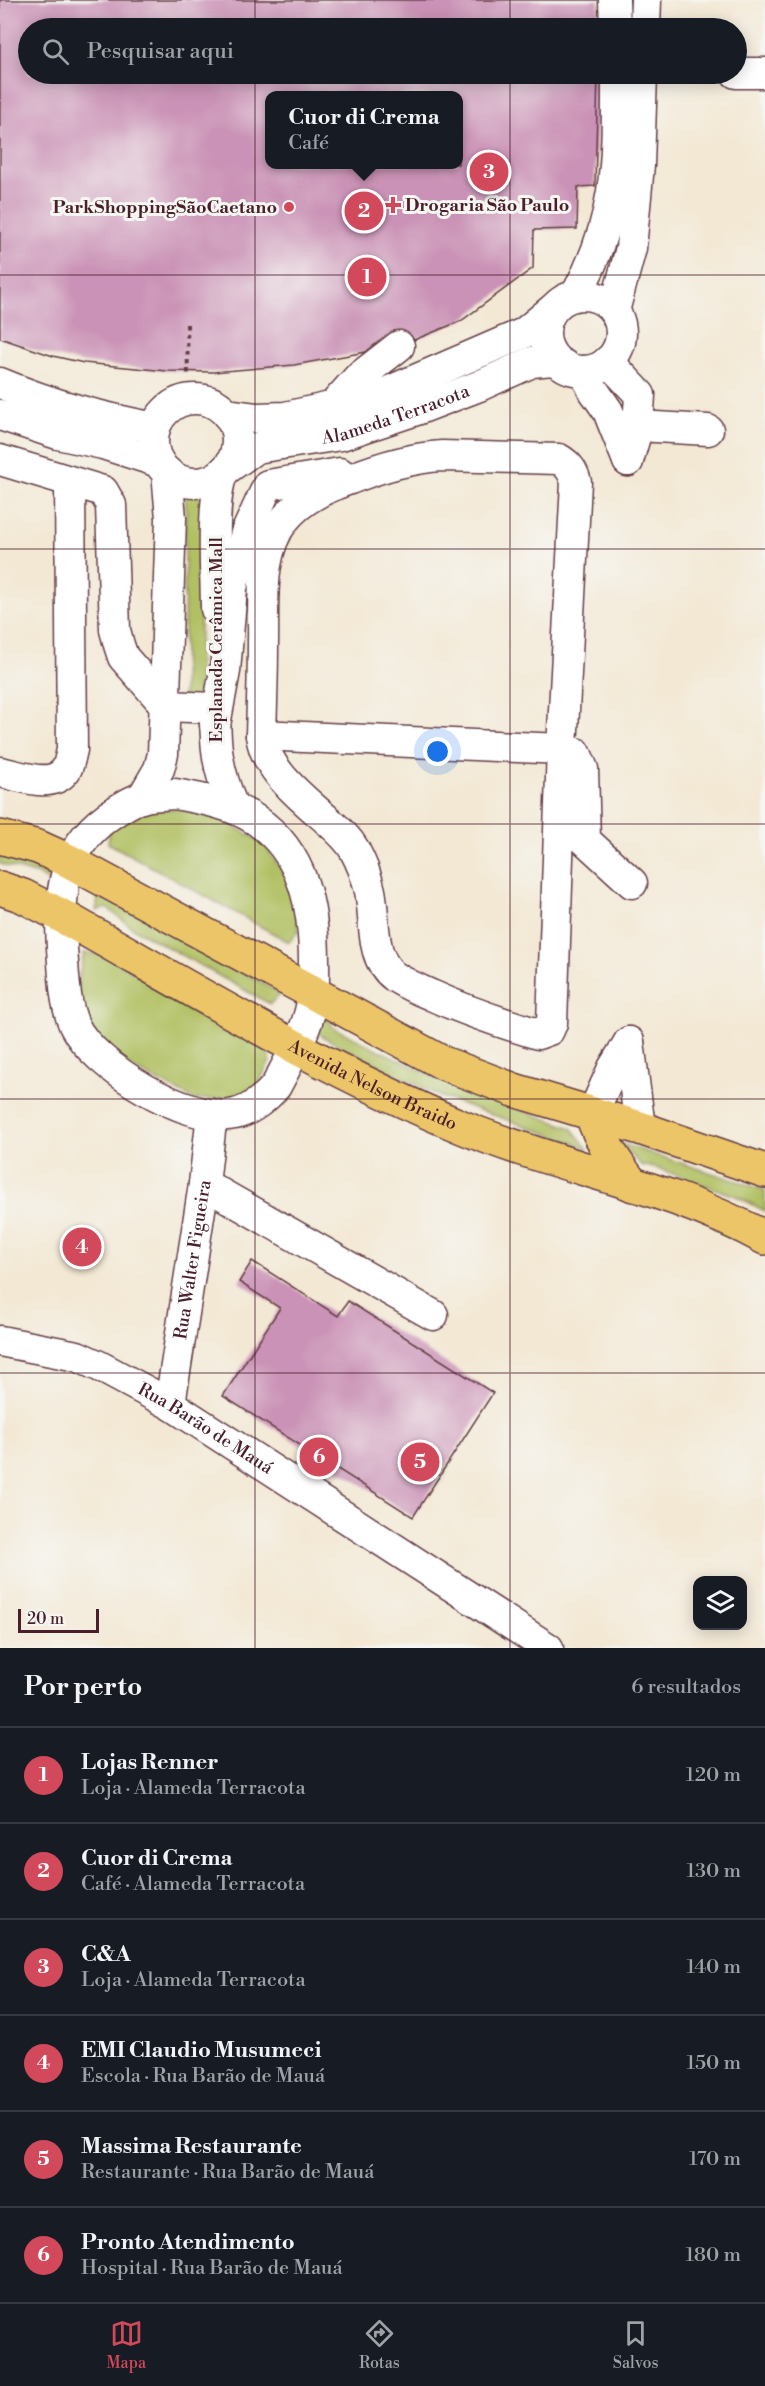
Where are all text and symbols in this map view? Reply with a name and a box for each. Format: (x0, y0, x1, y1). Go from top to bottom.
search box (18, 18, 747, 84)
icon: search (39, 35, 72, 68)
text: Pesquisar aqui (87, 38, 234, 65)
popup (265, 91, 463, 169)
text: Cuor di Crema (288, 104, 440, 131)
text: Café (288, 131, 329, 156)
pin: 3 (470, 150, 508, 195)
pin: 2 (344, 188, 384, 234)
place label: Drogaria São Paulo (405, 194, 569, 217)
place label: ParkShoppingSãoCaetano (53, 196, 277, 219)
marker: Drogaria São Paulo (386, 198, 400, 212)
marker: ParkShoppingSãoCaetano (282, 200, 296, 214)
pin: 1 (348, 254, 386, 300)
street label: Alameda Terracota (319, 379, 474, 450)
street label: Esplanada Cerâmica Mall (205, 537, 228, 743)
your location (423, 737, 452, 766)
street label: Avenida Nelson Braido (283, 1034, 461, 1136)
street label: Rua Walter Figueira (169, 1178, 217, 1341)
pin: 4 (62, 1224, 101, 1270)
street label: Rua Barão de Mauá (134, 1378, 278, 1480)
pin: 6 (300, 1434, 338, 1480)
pin: 5 (400, 1440, 440, 1484)
map controls (693, 1576, 747, 1630)
button: layers (693, 1576, 747, 1630)
scale bar (18, 1606, 99, 1634)
text: 20 m (27, 1609, 64, 1629)
text: Por perto (24, 1671, 142, 1703)
text: 6 resultados (631, 1675, 741, 1700)
text: Lojas Renner (81, 1749, 219, 1776)
text: 1 (39, 1763, 48, 1788)
text: 120 m (686, 1763, 741, 1788)
text: Loja · Alameda Terracota (81, 1776, 306, 1801)
text: Cuor di Crema (81, 1845, 233, 1872)
text: 2 (37, 1859, 50, 1884)
text: 130 m (686, 1859, 741, 1884)
text: Café · Alameda Terracota (81, 1872, 305, 1897)
text: C&A (81, 1941, 131, 1968)
text: 3 (37, 1955, 50, 1980)
text: 140 m (686, 1955, 741, 1980)
text: Loja · Alameda Terracota (81, 1968, 306, 1993)
text: EMI Claudio Musumeci (81, 2037, 321, 2064)
text: 4 (37, 2051, 50, 2076)
text: 150 m (686, 2051, 741, 2076)
text: Escola · Rua Barão de Mauá (81, 2064, 325, 2089)
text: Massima Restaurante (81, 2133, 302, 2160)
text: 5 (37, 2147, 50, 2172)
text: 170 m (689, 2147, 741, 2172)
text: Restaurante · Rua Barão de Mauá (81, 2160, 374, 2185)
text: Pronto Atendimento (81, 2229, 295, 2256)
text: 6 (37, 2243, 50, 2268)
text: 180 m (686, 2243, 741, 2268)
text: Hospital · Rua Barão de Mauá (81, 2256, 343, 2281)
tab: Mapa (106, 2317, 146, 2373)
tab: Rotas (359, 2317, 400, 2373)
tab: Salvos (613, 2317, 659, 2373)

